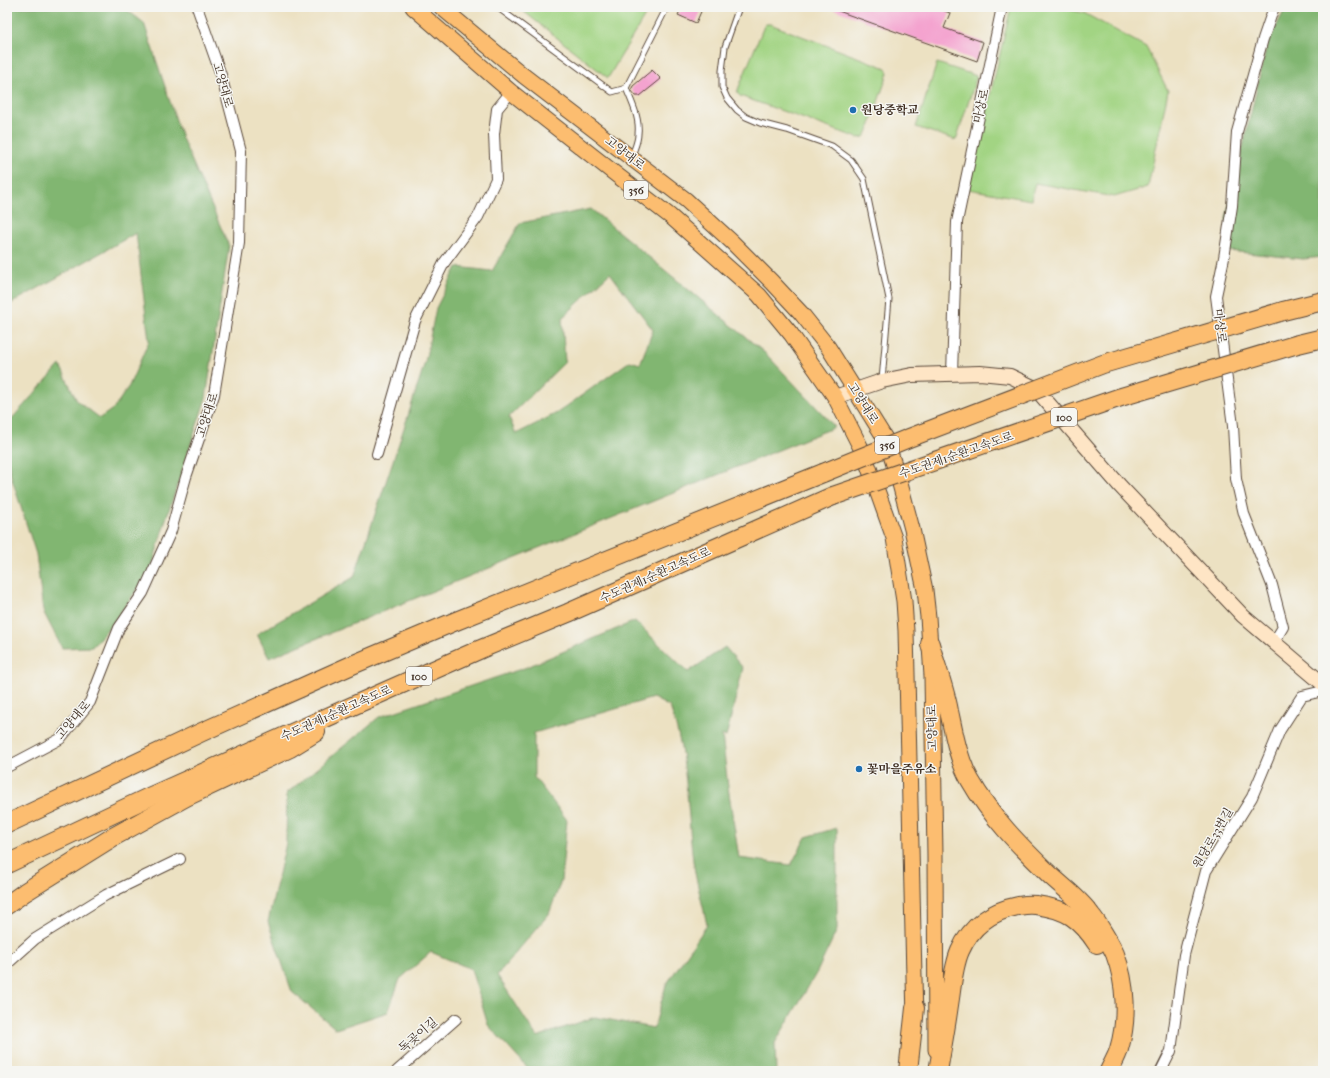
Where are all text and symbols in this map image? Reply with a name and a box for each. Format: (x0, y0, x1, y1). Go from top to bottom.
street label: 고양대로 (210, 61, 236, 110)
street label: 마상로 (970, 87, 992, 125)
place label: 원당중학교 (861, 103, 919, 117)
marker: 원당중학교 (848, 105, 858, 115)
street label: 고양대로 (602, 133, 648, 173)
road number: 356 (624, 181, 648, 199)
street label: 마상로 (1211, 308, 1229, 345)
street label: 고양대로 (845, 380, 881, 427)
street label: 고양대로 (193, 390, 221, 439)
road number: 100 (1051, 408, 1077, 426)
street label: 수도권제1순환고속도로 (897, 429, 1015, 481)
road number: 356 (875, 436, 899, 454)
street label: 수도권제1순환고속도로 (597, 544, 713, 606)
road number: 100 (406, 667, 432, 685)
street label: 수도권제1순환고속도로 (278, 682, 394, 744)
street label: 고양대로 (53, 697, 94, 742)
street label: 고양대로 (925, 704, 939, 751)
place label: 꽃마을주유소 (867, 762, 937, 776)
marker: 꽃마을주유소 (854, 764, 864, 774)
street label: 원당로33번길 (1190, 805, 1236, 871)
street label: 독곶이길 (396, 1015, 440, 1055)

